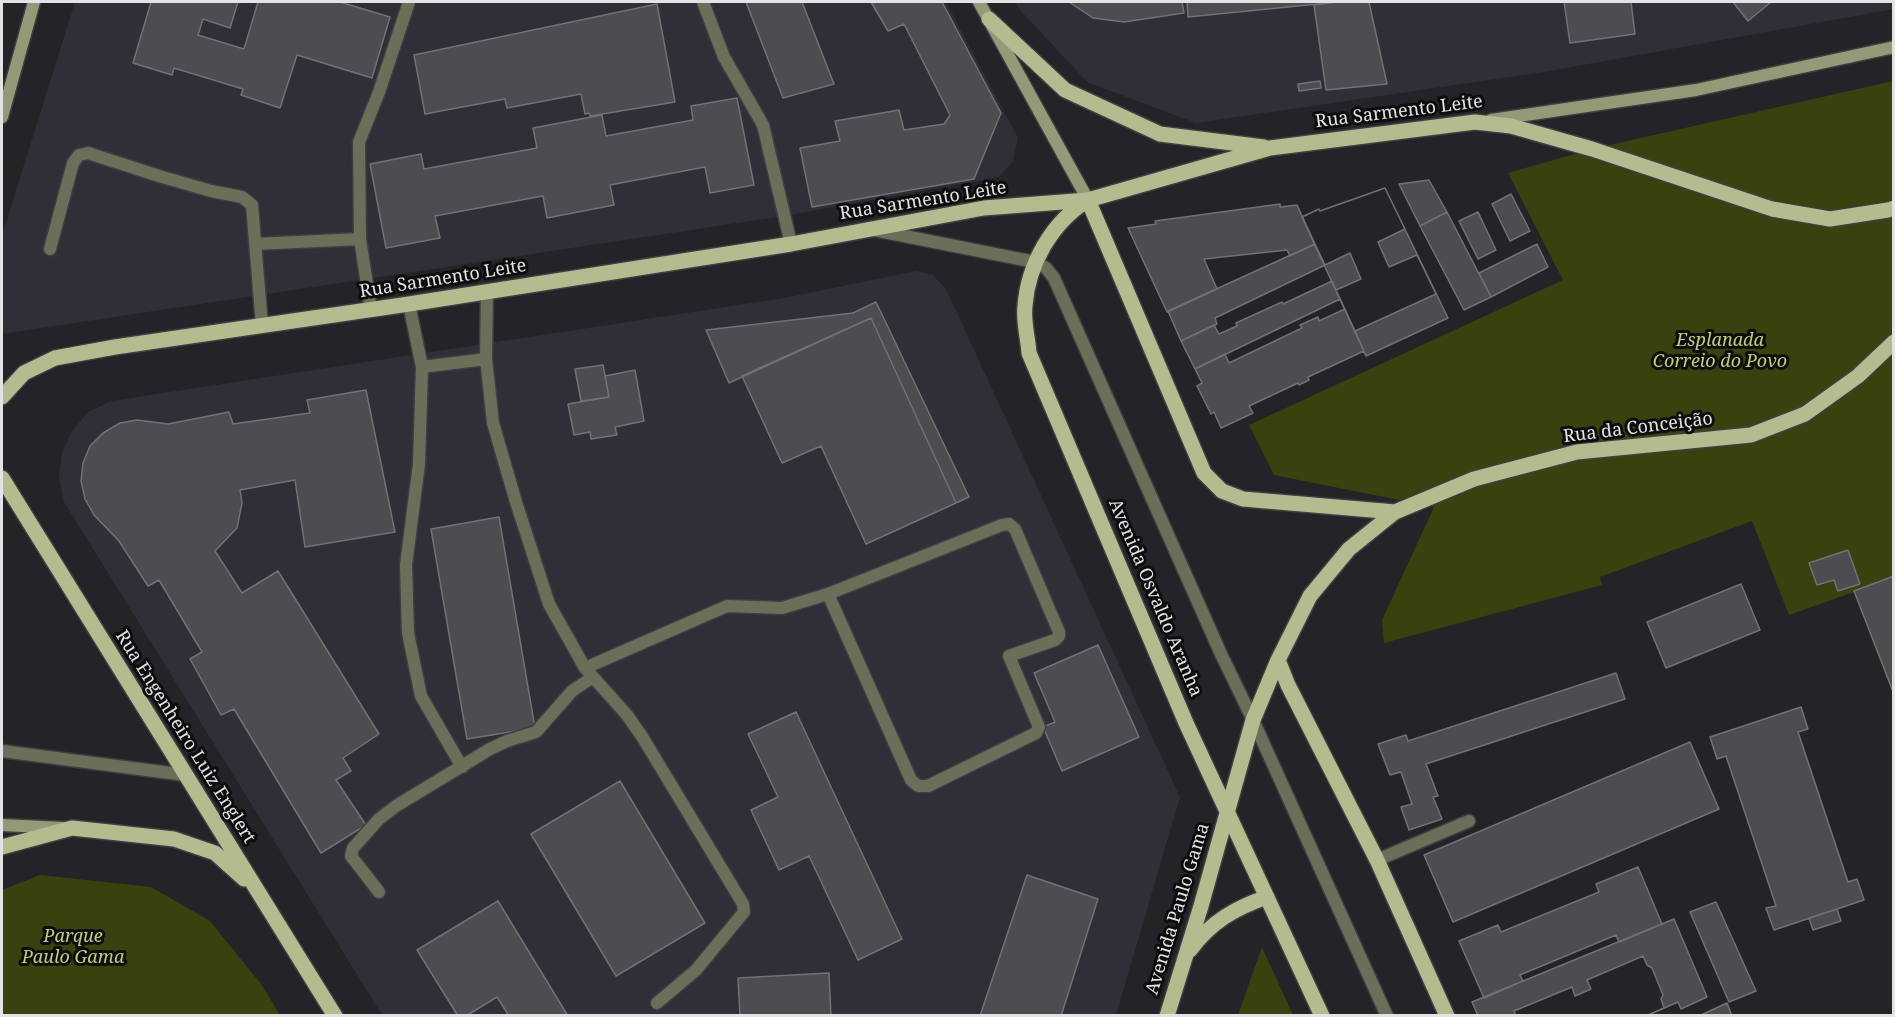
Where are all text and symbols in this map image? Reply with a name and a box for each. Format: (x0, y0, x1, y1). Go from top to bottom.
street label: Rua Sarmento Leite (1314, 91, 1484, 133)
street label: Rua Sarmento Leite (838, 177, 1008, 225)
street label: Rua Sarmento Leite (358, 255, 528, 303)
park label: Esplanada Correio do Povo (1653, 330, 1787, 372)
street label: Rua da Conceição (1562, 408, 1714, 448)
street label: Avenida Osvaldo Aranha (1103, 496, 1207, 700)
street label: Rua Engenheiro Luiz Englert (110, 627, 260, 847)
street label: Avenida Paulo Gama (1142, 821, 1214, 997)
park label: Parque Paulo Gama (22, 926, 124, 968)

